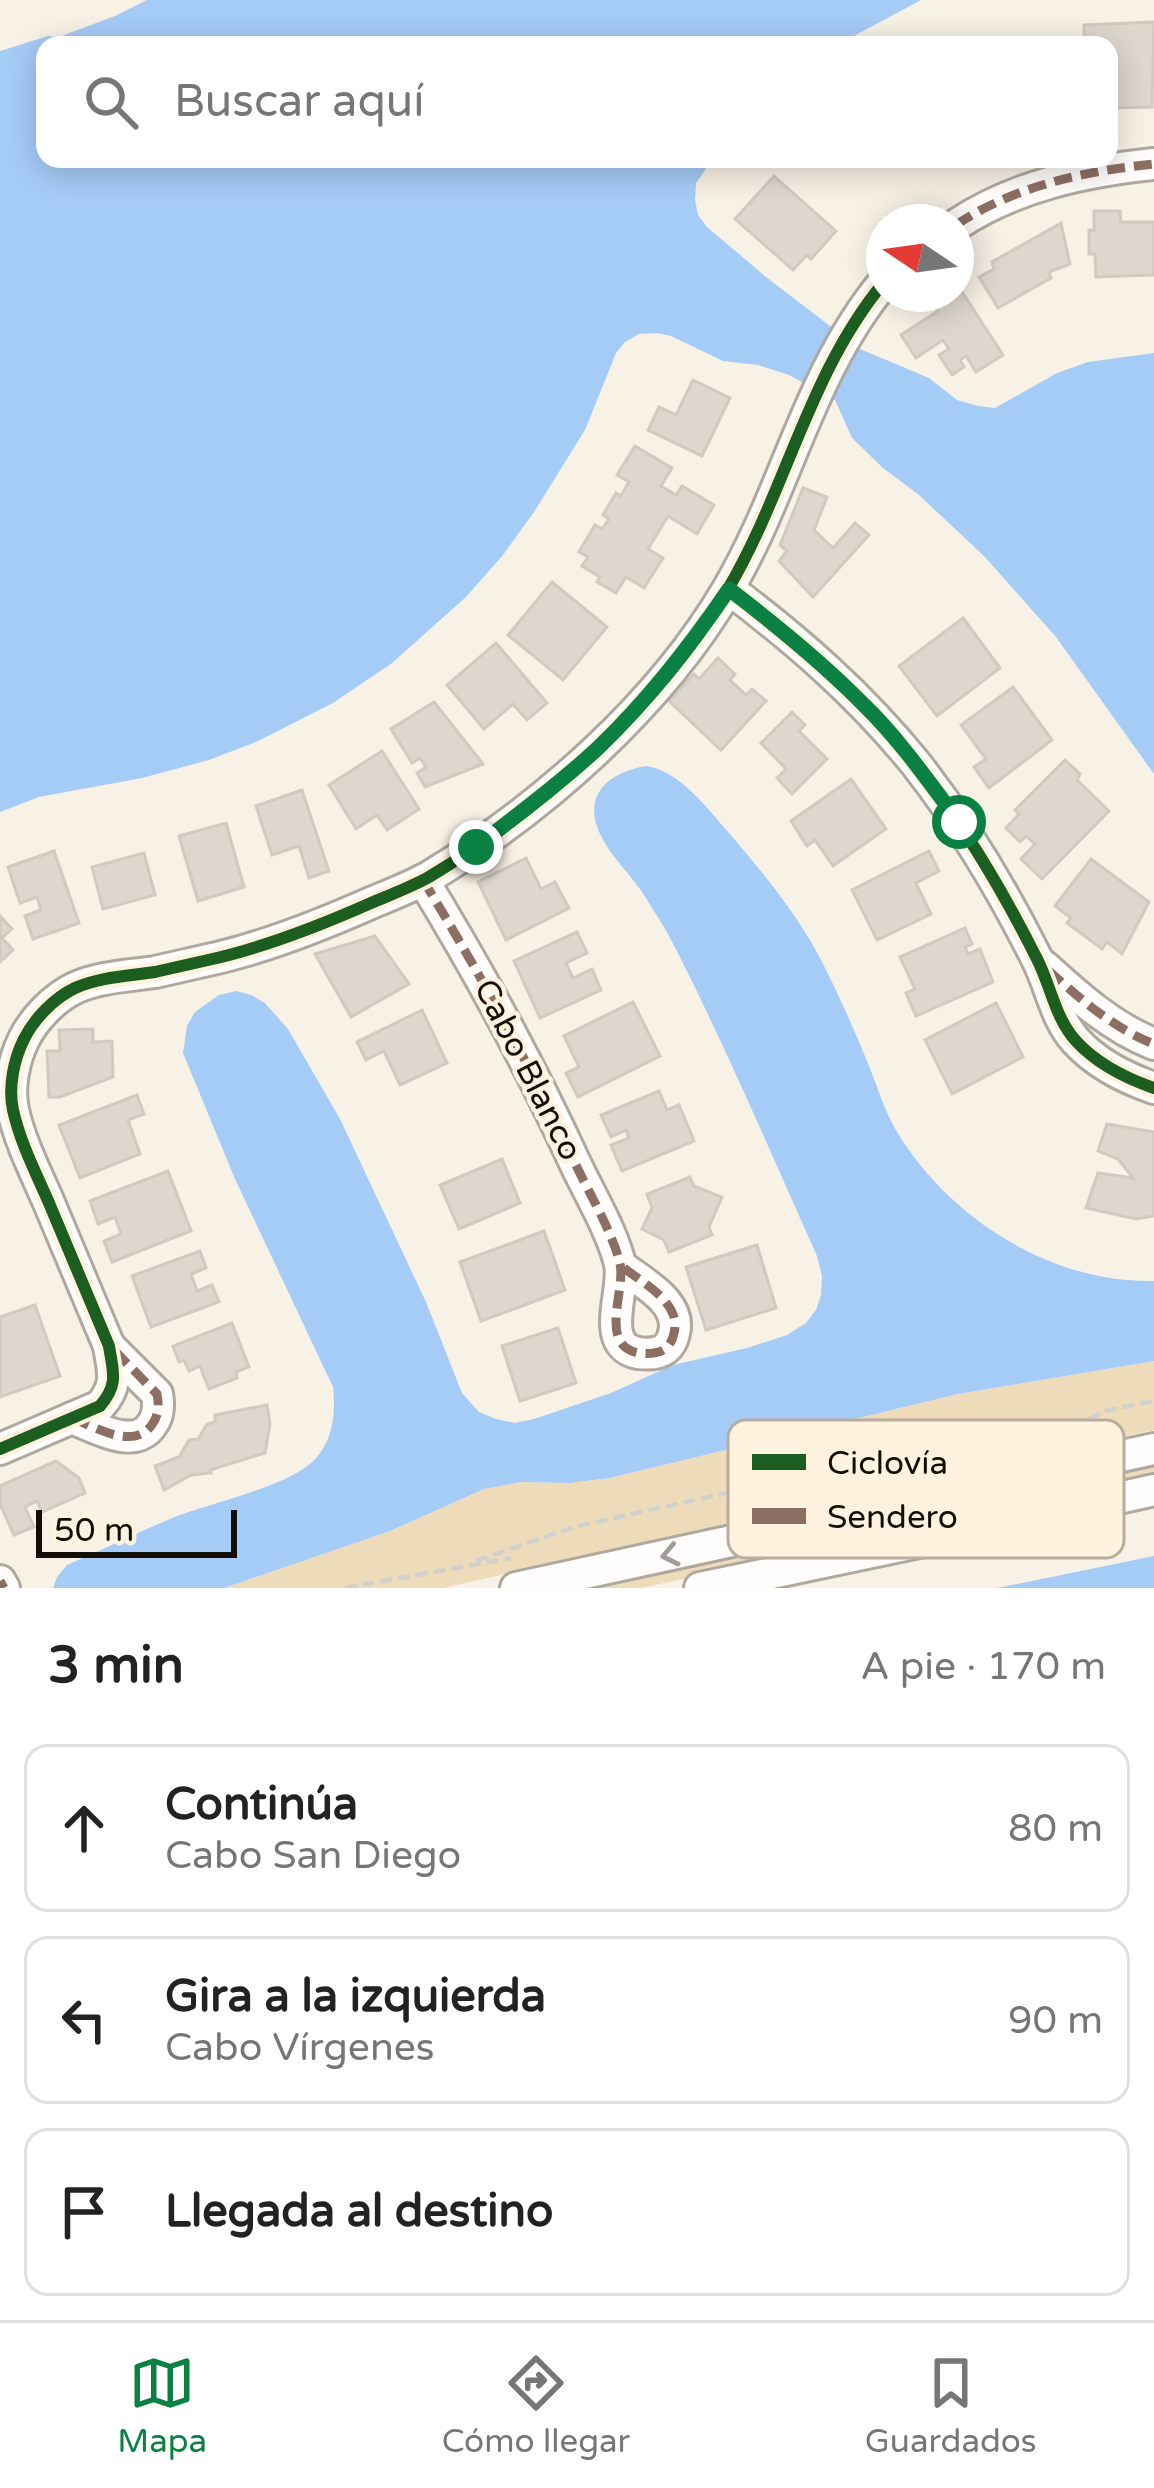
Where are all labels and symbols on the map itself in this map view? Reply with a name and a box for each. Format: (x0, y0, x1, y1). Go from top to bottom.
north arrow (866, 204, 974, 312)
route start (932, 795, 986, 849)
route end (449, 820, 503, 874)
street label: Cabo Blanco (466, 973, 590, 1167)
legend (728, 1420, 1124, 1558)
text: Ciclovía (827, 1444, 948, 1483)
text: Sendero (827, 1498, 958, 1537)
scale bar (36, 1504, 237, 1557)
one-way arrow (661, 1541, 681, 1566)

